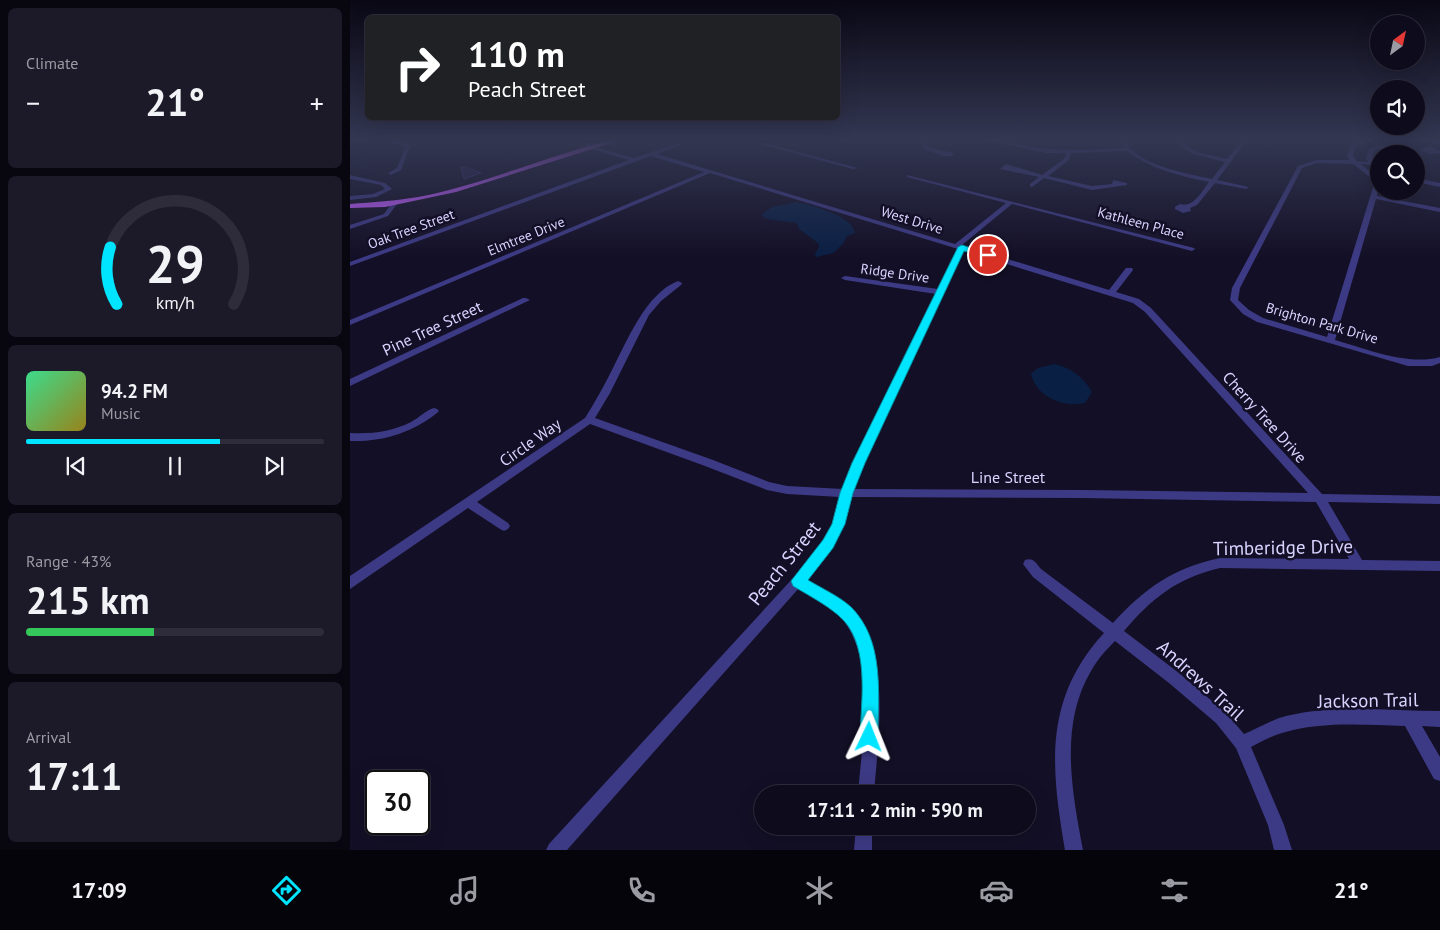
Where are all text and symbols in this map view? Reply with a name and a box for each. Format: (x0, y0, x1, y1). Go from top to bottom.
north arrow (1370, 15, 1425, 70)
map controls (1370, 15, 1425, 200)
text: 110 m (468, 31, 565, 77)
icon: right (385, 35, 450, 100)
text: Climate (26, 53, 78, 73)
text: Peach Street (468, 75, 586, 103)
text: 21° (145, 77, 205, 126)
button: sound (1370, 80, 1425, 135)
text: − (26, 84, 40, 121)
text: + (310, 84, 324, 121)
button: search (1370, 145, 1425, 200)
street label: West Drive (879, 202, 945, 238)
street label: Kathleen Place (1096, 203, 1186, 243)
street label: Oak Tree Street (365, 205, 457, 253)
street label: Elmtree Drive (485, 212, 567, 260)
text: 29 (146, 230, 204, 297)
pin (967, 234, 1009, 276)
icon: arrive (974, 241, 1002, 269)
street label: Ridge Drive (859, 259, 931, 287)
text: km/h (155, 291, 195, 314)
street label: Pine Tree Street (379, 296, 486, 360)
street label: Brighton Park Drive (1264, 298, 1380, 348)
street label: Cherry Tree Drive (1219, 367, 1311, 467)
text: 94.2 FM (101, 379, 168, 403)
text: Music (101, 403, 141, 423)
street label: Circle Way (495, 413, 565, 471)
icon: previous (62, 452, 90, 480)
icon: pause (161, 452, 189, 480)
icon: next (260, 452, 288, 480)
street label: Line Street (971, 467, 1046, 487)
street label: Peach Street (743, 516, 826, 610)
street label: Timberidge Drive (1213, 534, 1353, 560)
text: Range · 43% (26, 551, 111, 571)
text: 215 km (26, 575, 150, 624)
street label: Andrews Trail (1152, 635, 1250, 726)
street label: Jackson Trail (1316, 687, 1419, 713)
position arrow (842, 710, 894, 762)
text: Arrival (26, 727, 71, 747)
text: 17:11 (26, 751, 122, 800)
speed limit sign: 30 (365, 770, 430, 835)
text: 17:11 · 2 min · 590 m (807, 798, 983, 822)
icon: directions (269, 873, 304, 908)
icon: music (447, 873, 482, 908)
icon: phone (624, 873, 659, 908)
icon: climate (802, 873, 837, 908)
icon: car (979, 873, 1014, 908)
icon: filters (1157, 873, 1192, 908)
text: 17:09 (71, 876, 127, 904)
text: 21° (1334, 876, 1369, 904)

